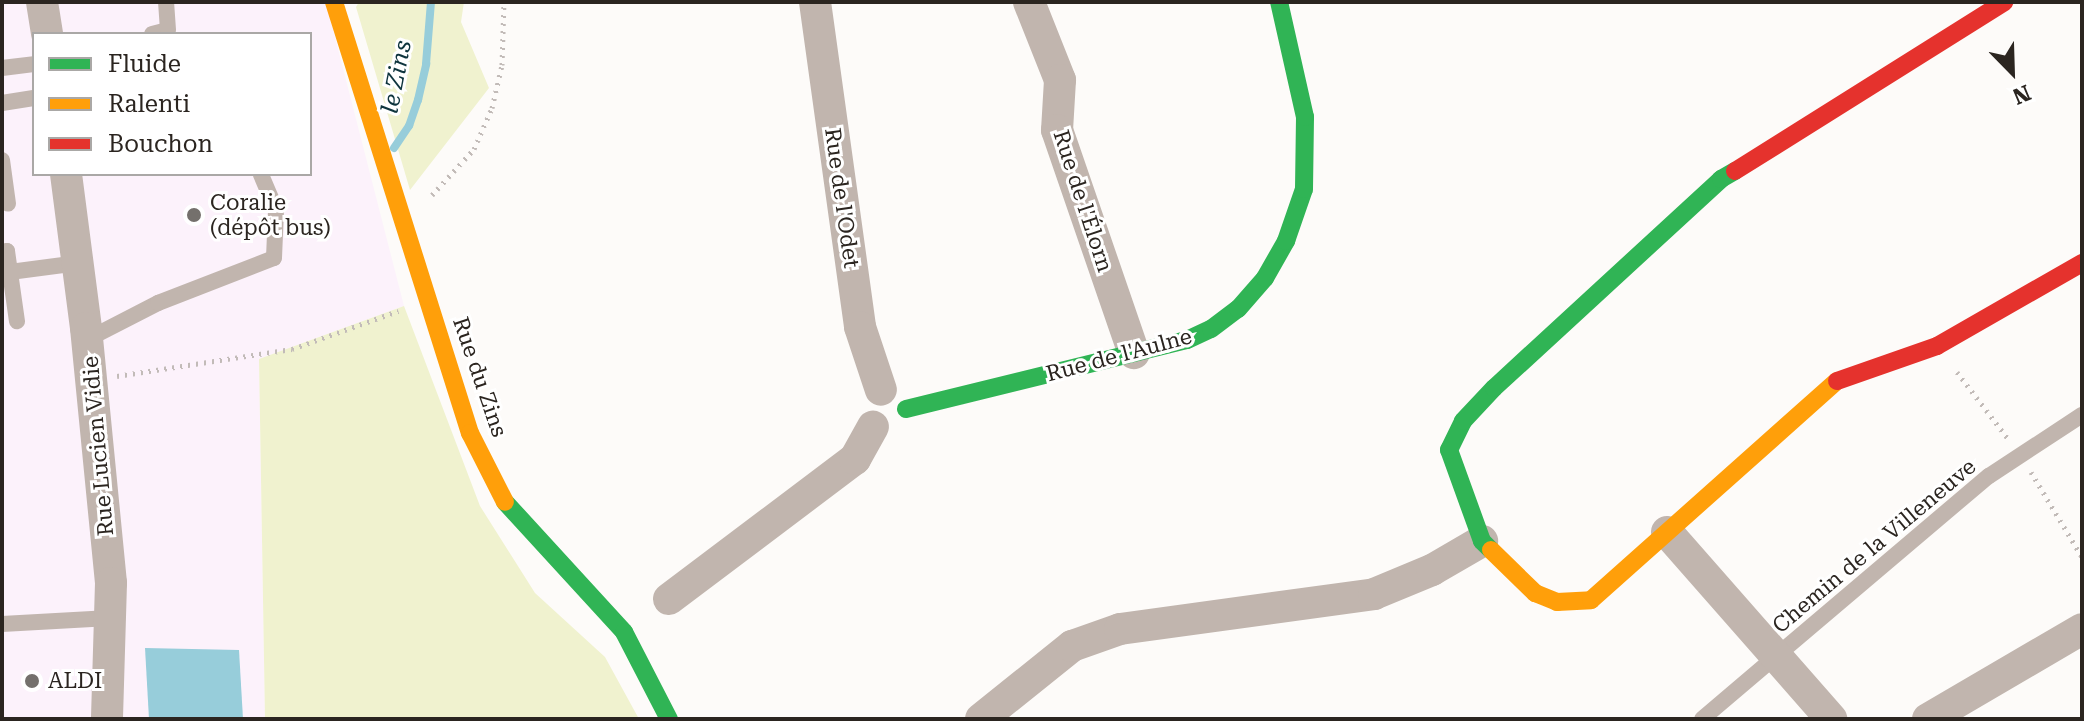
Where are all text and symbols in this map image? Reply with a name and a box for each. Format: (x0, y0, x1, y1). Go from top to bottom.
legend (32, 32, 312, 176)
north arrow (1972, 32, 2052, 112)
water label: le Zins (376, 38, 418, 116)
text: Fluide (108, 50, 181, 78)
text: N (2009, 80, 2034, 109)
text: Ralenti (108, 90, 190, 118)
street label: Rue de l'Odet (819, 126, 865, 270)
street label: Rue de l'Élorn (1048, 127, 1118, 275)
text: Bouchon (108, 130, 213, 158)
place label: Coralie (dépôt bus) (210, 189, 331, 240)
marker: Coralie (dépôt bus) (185, 206, 203, 224)
street label: Rue du Zins (447, 314, 513, 440)
street label: Rue de l'Aulne (1043, 323, 1195, 387)
street label: Rue Lucien Vidie (77, 355, 119, 537)
street label: Chemin de la Villeneuve (1767, 453, 1981, 639)
place label: ALDI (48, 668, 102, 694)
marker: ALDI (23, 672, 41, 690)

